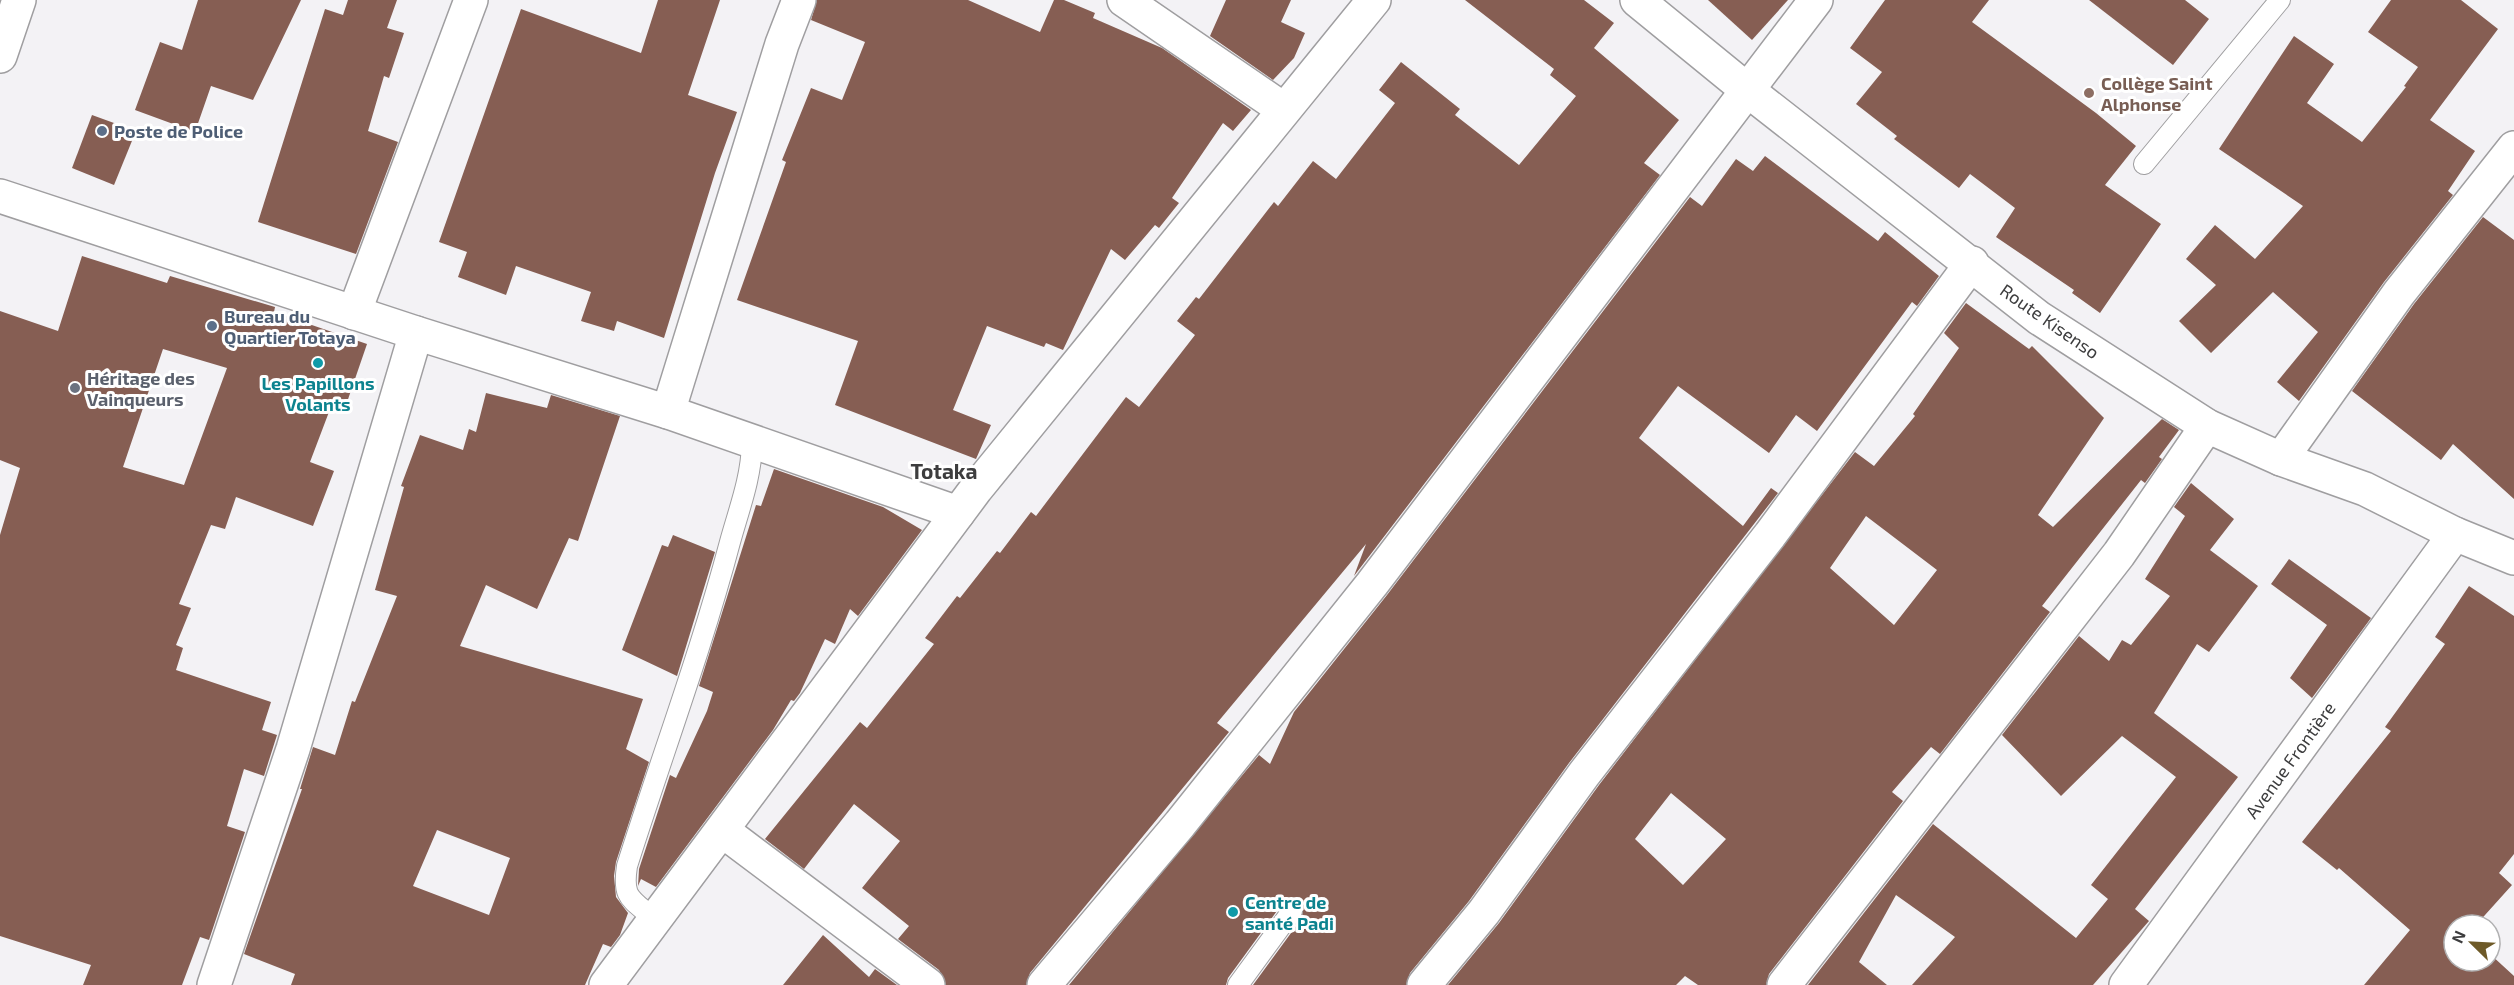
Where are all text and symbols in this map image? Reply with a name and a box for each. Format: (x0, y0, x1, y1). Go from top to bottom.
place label: Collège Saint Alphonse (2101, 72, 2213, 115)
marker: Collège Saint Alphonse (2082, 86, 2096, 100)
place label: Poste de Police (114, 120, 243, 142)
marker: Poste de Police (95, 124, 109, 138)
street label: Route Kisenso (1996, 279, 2104, 363)
place label: Bureau du Quartier Totaya (224, 305, 356, 348)
marker: Bureau du Quartier Totaya (205, 319, 219, 333)
marker: Les Papillons Volants (311, 356, 325, 370)
place label: Héritage des Vainqueurs (87, 367, 195, 410)
place label: Les Papillons Volants (261, 372, 375, 415)
marker: Héritage des Vainqueurs (68, 381, 82, 395)
district label: Totaka (910, 458, 978, 483)
street label: Avenue Frontière (2240, 697, 2340, 823)
place label: Centre de santé Padi (1245, 891, 1334, 934)
marker: Centre de santé Padi (1226, 905, 1240, 919)
north arrow (2442, 913, 2502, 973)
text: N (2447, 928, 2469, 946)

